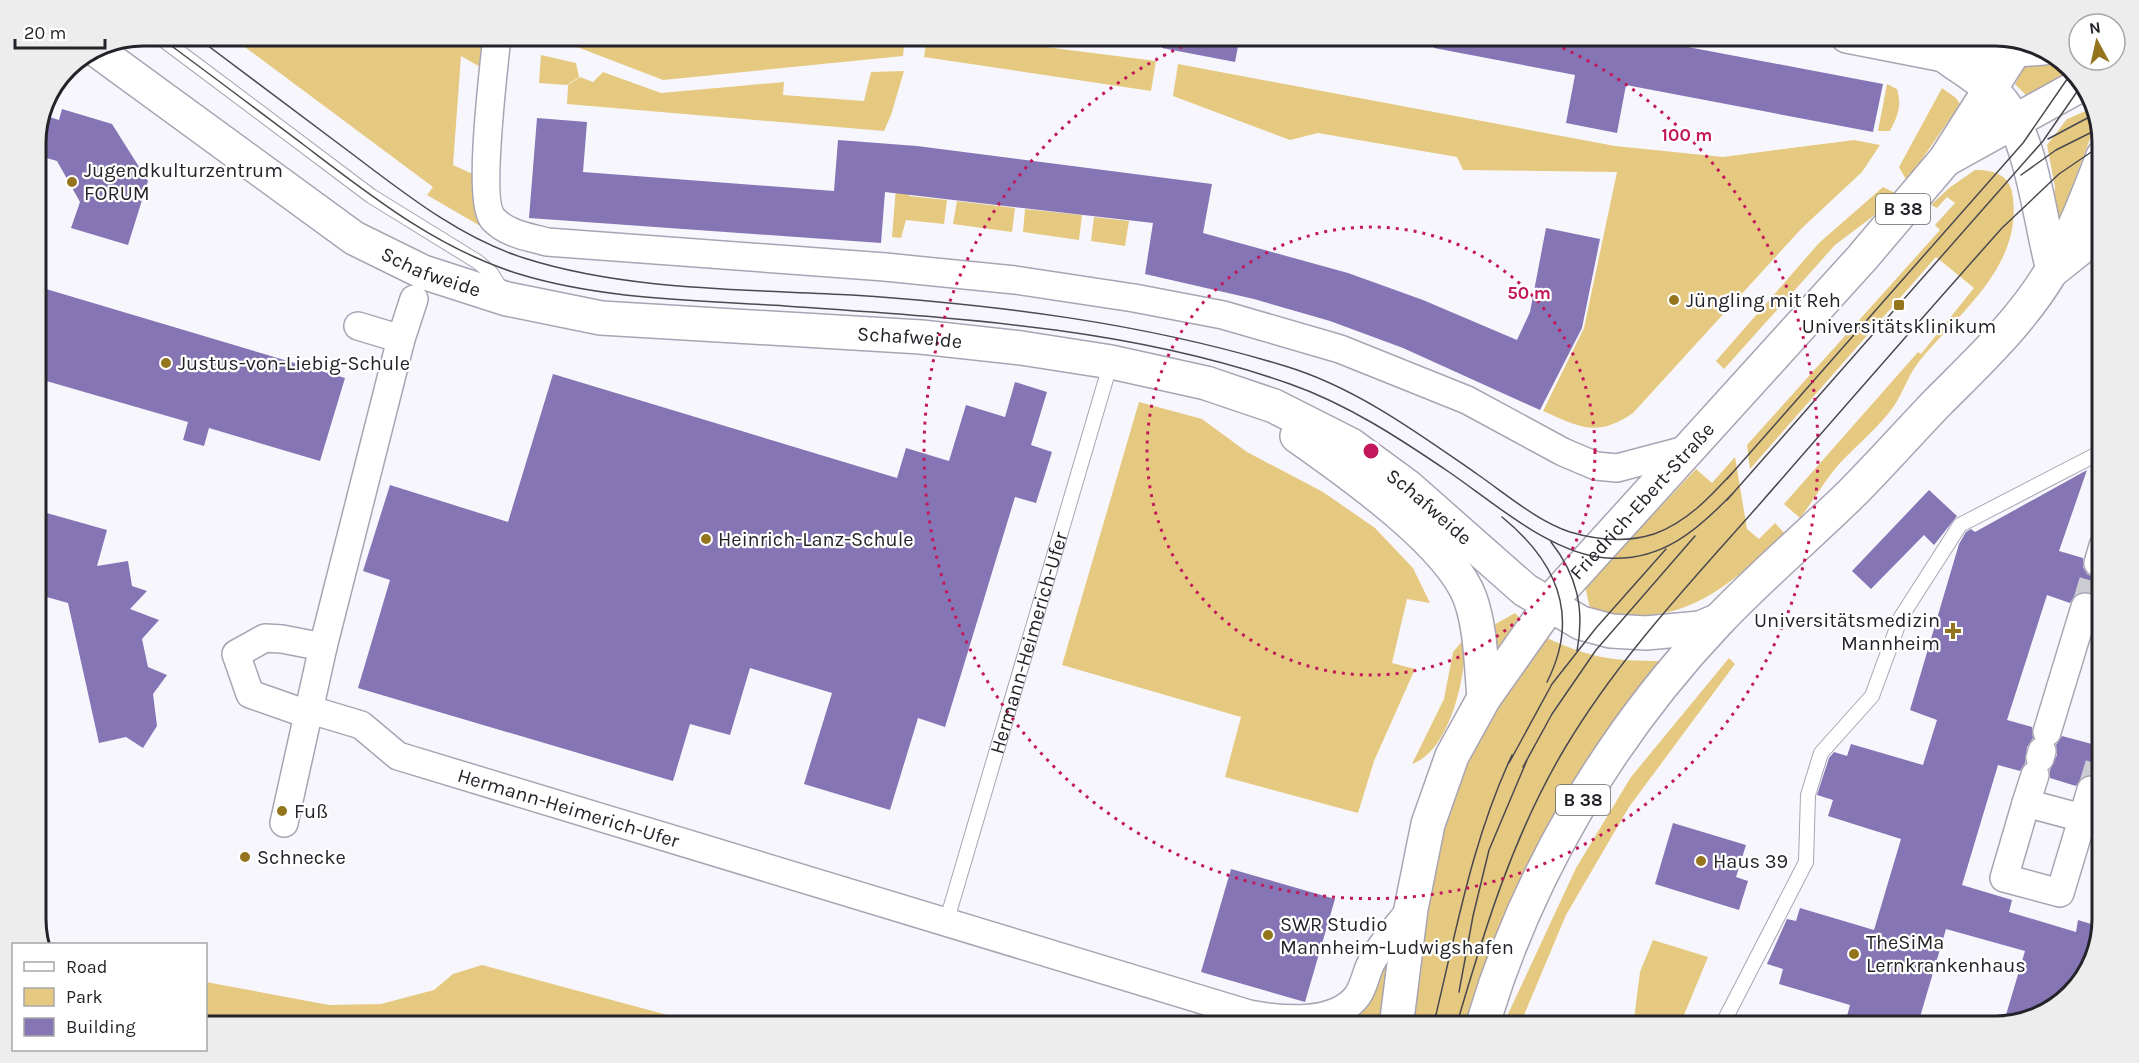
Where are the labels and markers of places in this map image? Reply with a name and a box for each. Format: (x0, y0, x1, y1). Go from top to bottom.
place label: Jugendkulturzentrum FORUM (84, 159, 283, 205)
marker: Jugendkulturzentrum FORUM (65, 175, 79, 189)
place label: Jüngling mit Reh (1686, 289, 1841, 312)
marker: Jüngling mit Reh (1667, 293, 1681, 307)
marker: Universitätsklinikum (1892, 298, 1906, 312)
place label: Universitätsklinikum (1802, 315, 1996, 338)
place label: Justus-von-Liebig-Schule (178, 352, 410, 375)
marker: Justus-von-Liebig-Schule (159, 356, 173, 370)
centre of rings (1361, 441, 1381, 461)
place label: Heinrich-Lanz-Schule (718, 528, 914, 551)
marker: Heinrich-Lanz-Schule (699, 532, 713, 546)
place label: Universitätsmedizin Mannheim (1754, 609, 1940, 655)
marker: Universitätsmedizin Mannheim (1944, 622, 1962, 640)
place label: Fuß (294, 800, 328, 823)
marker: Fuß (275, 804, 289, 818)
place label: Schnecke (257, 846, 346, 869)
marker: Schnecke (238, 850, 252, 864)
place label: Haus 39 (1713, 850, 1788, 873)
marker: Haus 39 (1694, 854, 1708, 868)
place label: SWR Studio Mannheim-Ludwigshafen (1280, 913, 1514, 959)
marker: SWR Studio Mannheim-Ludwigshafen (1261, 928, 1275, 942)
place label: TheSiMa Lernkrankenhaus (1866, 931, 2026, 977)
marker: TheSiMa Lernkrankenhaus (1847, 947, 1861, 961)

